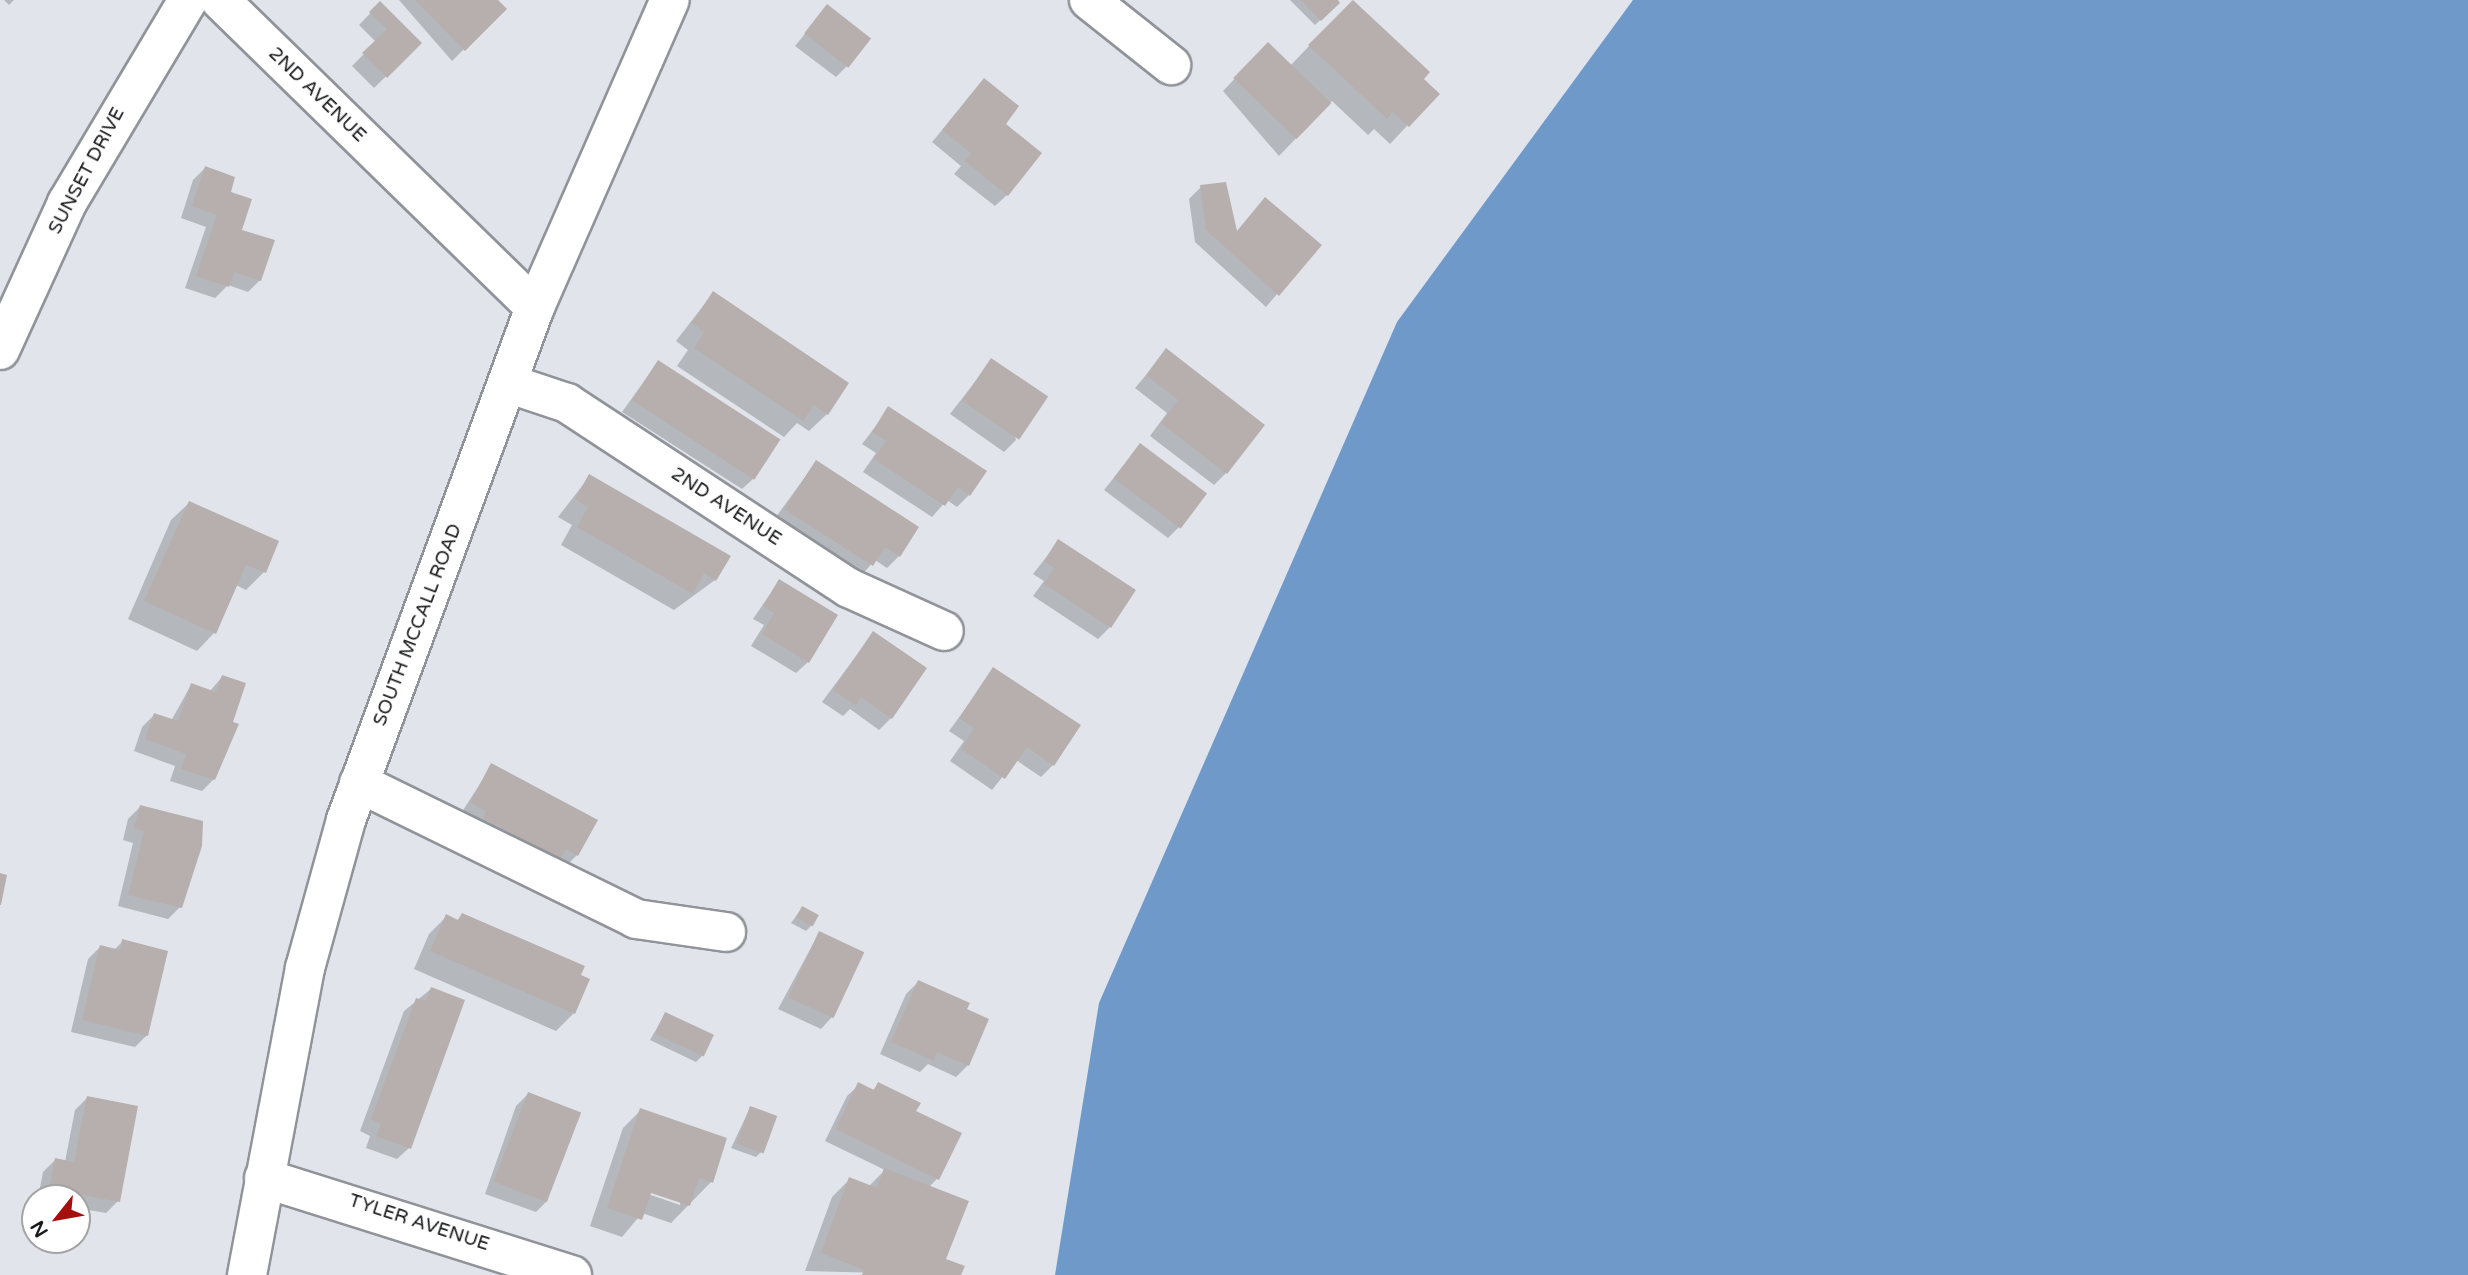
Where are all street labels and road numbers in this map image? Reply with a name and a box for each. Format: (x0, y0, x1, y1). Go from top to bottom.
street label: 2ND AVENUE (263, 43, 371, 147)
street label: SUNSET DRIVE (44, 104, 130, 238)
street label: 2ND AVENUE (667, 463, 785, 551)
street label: SOUTH MCCALL ROAD (369, 521, 467, 729)
street label: TYLER AVENUE (346, 1190, 492, 1256)

